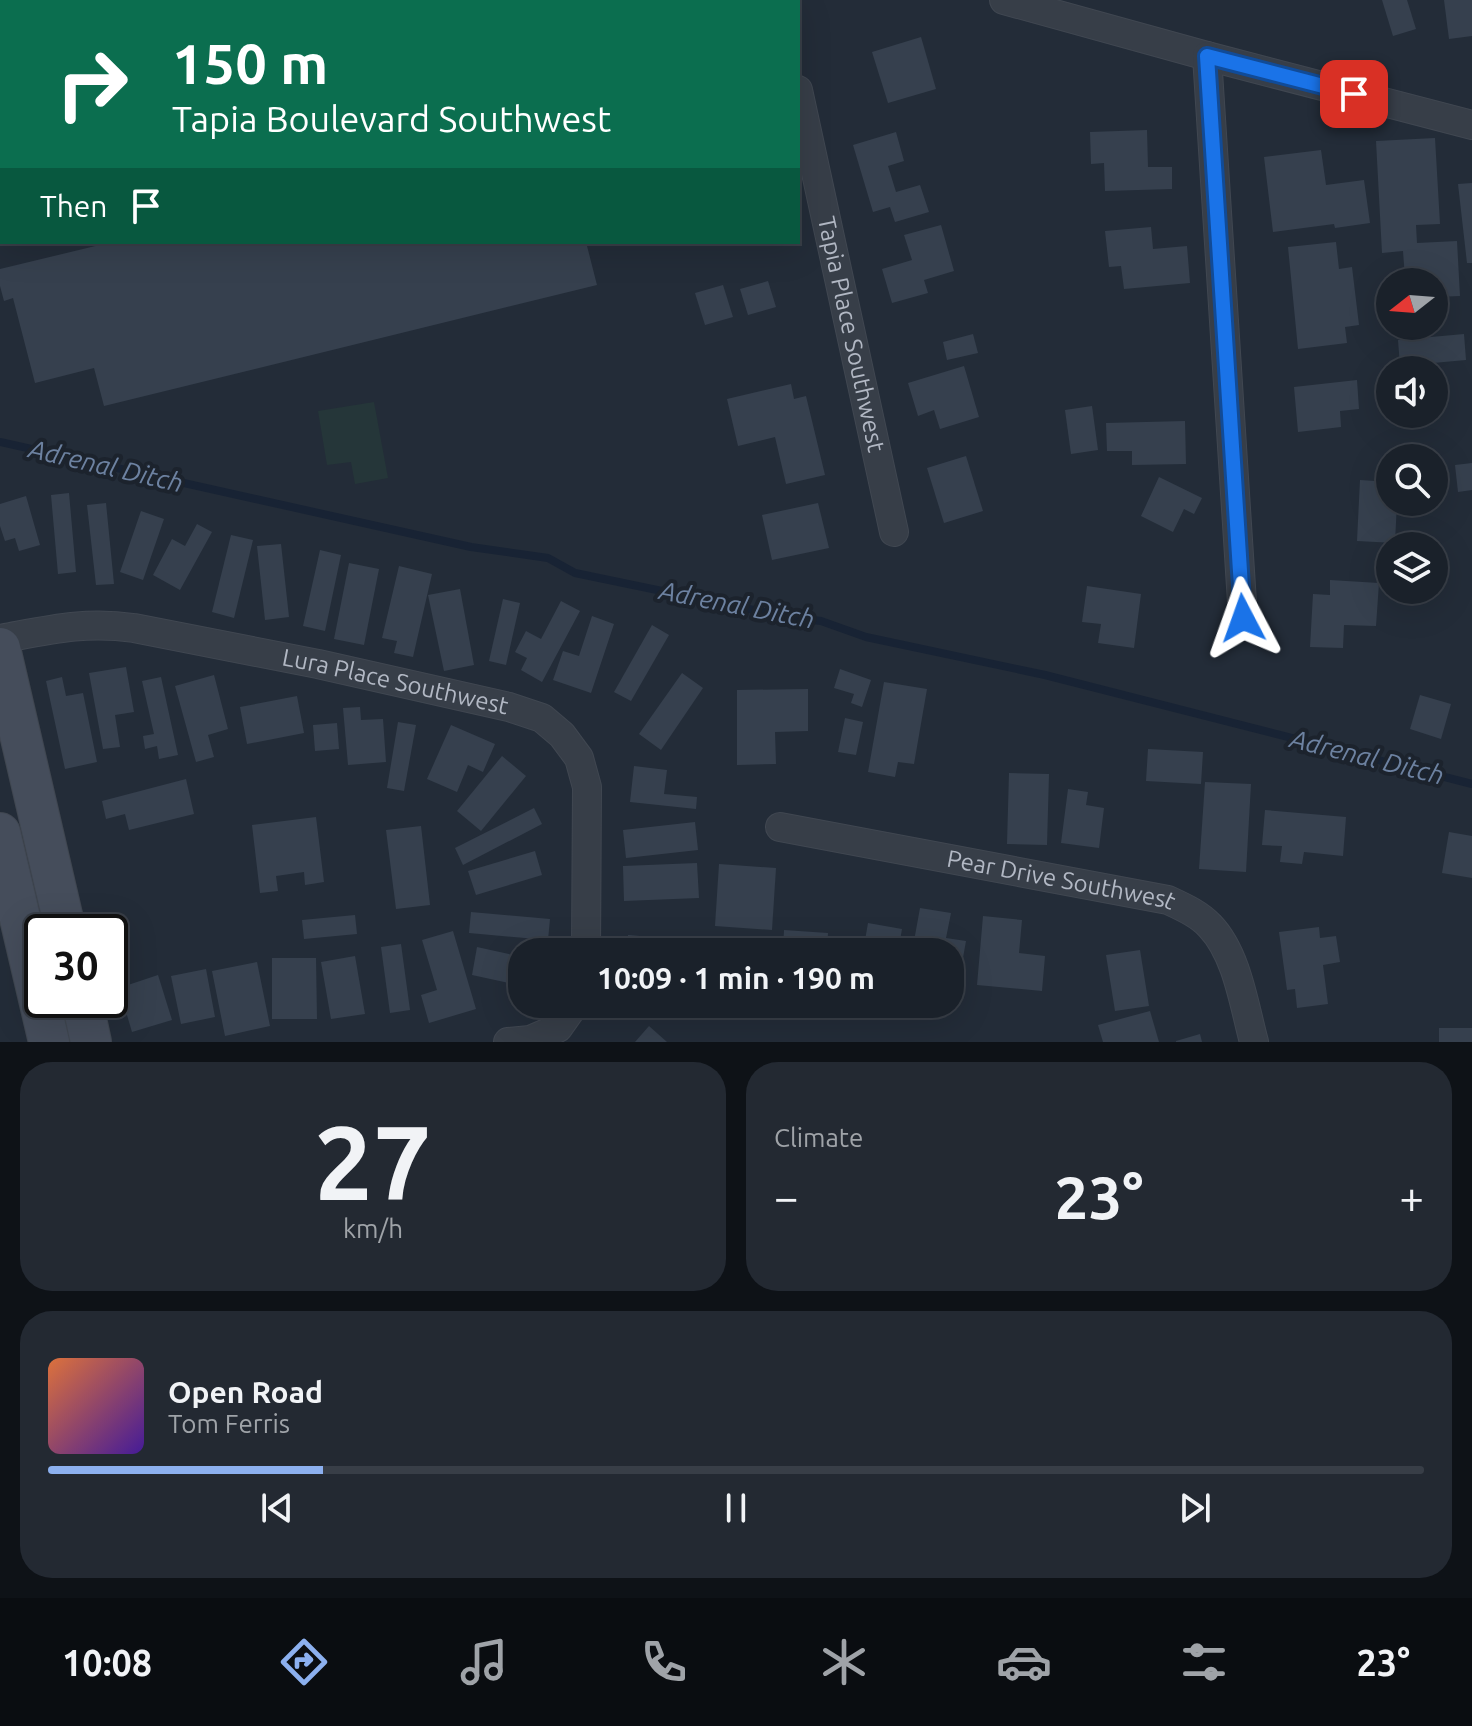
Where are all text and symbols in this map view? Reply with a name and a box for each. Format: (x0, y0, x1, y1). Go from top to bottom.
icon: right (40, 32, 144, 136)
text: 150 m (172, 32, 328, 95)
pin (1320, 60, 1388, 128)
icon: arrive (1332, 72, 1376, 116)
text: Tapia Boulevard Southwest (172, 98, 611, 139)
icon: arrive (124, 184, 168, 228)
text: Then (40, 189, 108, 223)
street label: Tapia Place Southwest (813, 214, 890, 455)
north arrow (1376, 268, 1448, 340)
map controls (1376, 268, 1448, 604)
button: sound (1376, 356, 1448, 428)
water label: Adrenal Ditch (24, 433, 186, 497)
button: search (1376, 444, 1448, 516)
button: layers (1376, 532, 1448, 604)
water label: Adrenal Ditch (655, 575, 817, 634)
position arrow (1201, 576, 1285, 660)
street label: Lura Place Southwest (280, 643, 512, 720)
water label: Adrenal Ditch (1285, 723, 1447, 790)
street label: Pear Drive Southwest (945, 845, 1181, 915)
speed limit sign: 30 (24, 914, 128, 1018)
text: 10:09 · 1 min · 190 m (597, 961, 875, 995)
text: 27 (314, 1103, 432, 1220)
text: Climate (774, 1123, 863, 1152)
text: 23° (1055, 1163, 1143, 1230)
text: − (774, 1172, 799, 1221)
text: + (1399, 1172, 1424, 1221)
text: km/h (343, 1214, 403, 1243)
text: Open Road (168, 1375, 323, 1409)
text: Tom Ferris (168, 1409, 290, 1438)
icon: previous (255, 1486, 299, 1530)
icon: pause (714, 1486, 758, 1530)
icon: next (1173, 1486, 1217, 1530)
icon: directions (276, 1634, 332, 1690)
icon: music (456, 1634, 512, 1690)
icon: phone (636, 1634, 692, 1690)
icon: climate (816, 1634, 872, 1690)
icon: car (996, 1634, 1052, 1690)
icon: filters (1176, 1634, 1232, 1690)
text: 10:08 (62, 1642, 152, 1683)
text: 23° (1357, 1642, 1410, 1683)

